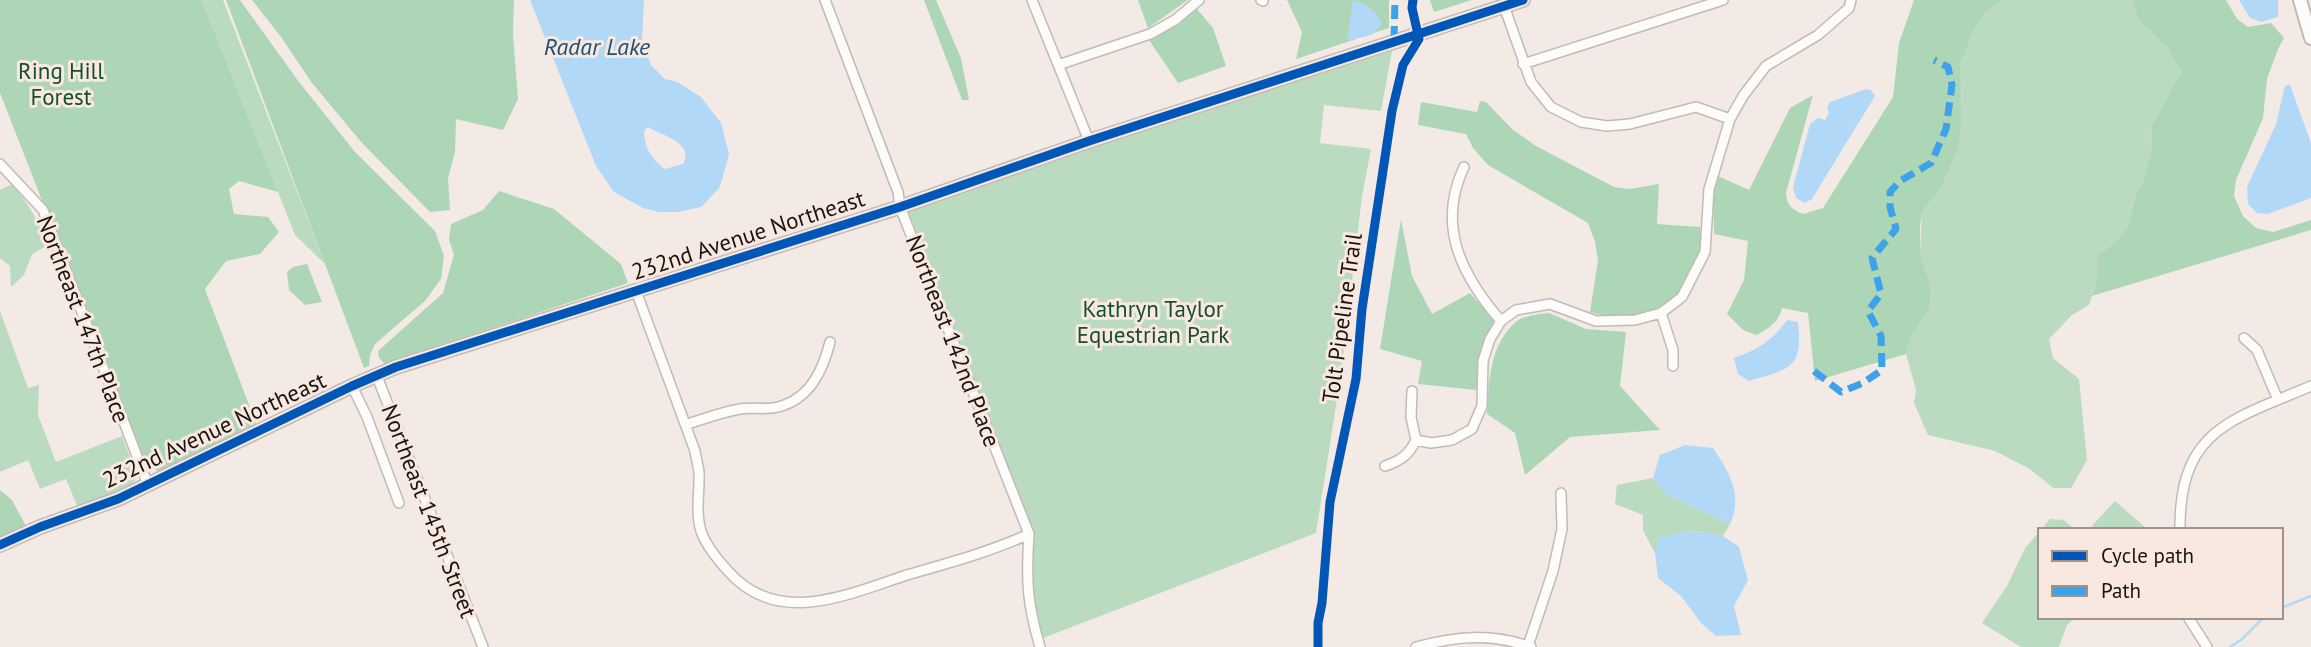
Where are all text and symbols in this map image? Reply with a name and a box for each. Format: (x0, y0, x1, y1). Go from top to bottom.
water label: Radar Lake (544, 31, 650, 62)
park label: Ring Hill Forest (18, 56, 104, 111)
street label: 232nd Avenue Northeast (628, 183, 868, 286)
street label: Northeast 147th Place (31, 211, 136, 426)
street label: Northeast 142nd Place (900, 231, 1007, 451)
street label: Tolt Pipeline Trail (1315, 231, 1368, 405)
park label: Kathryn Taylor Equestrian Park (1077, 294, 1229, 349)
street label: 232nd Avenue Northeast (97, 365, 330, 494)
street label: Northeast 145th Street (375, 400, 484, 622)
legend (2038, 528, 2283, 619)
text: Cycle path (2101, 542, 2194, 569)
text: Path (2101, 577, 2141, 604)

